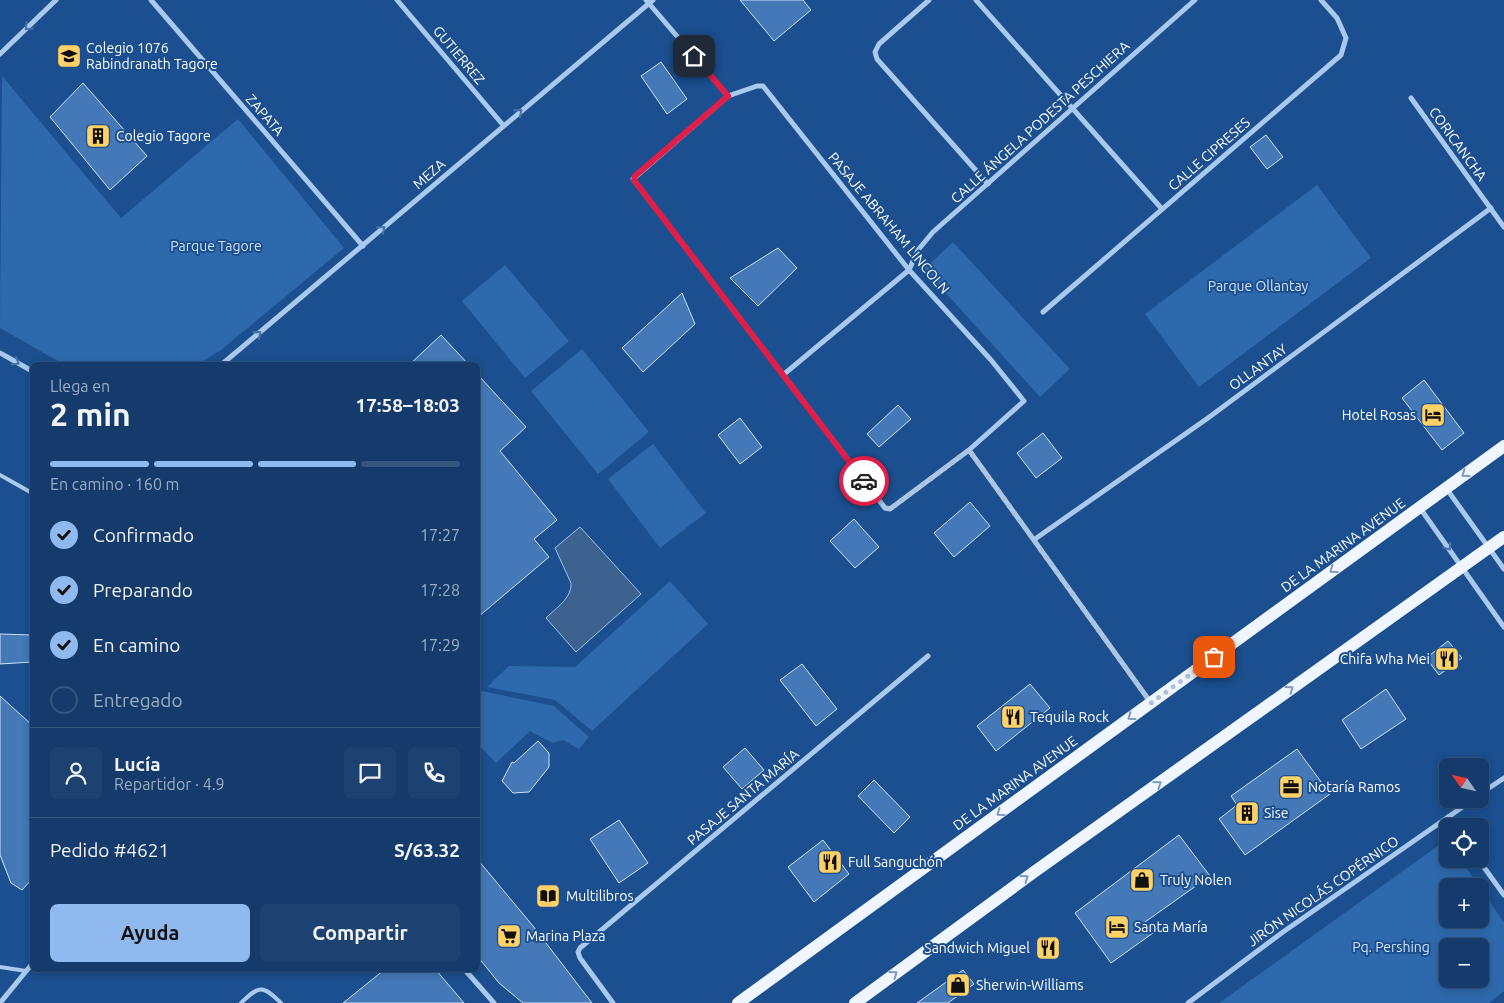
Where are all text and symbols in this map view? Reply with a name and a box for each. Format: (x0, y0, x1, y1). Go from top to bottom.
one-way arrow (25, 21, 34, 30)
street label: GUTIERREZ (430, 23, 488, 88)
pin (673, 35, 715, 77)
street label: CALLE ÁNGELA PODESTA PESCHIERA (947, 37, 1133, 206)
place label: Colegio 1076 Rabindranath Tagore (86, 40, 218, 72)
icon: home (680, 42, 708, 70)
school or university icon: Colegio 1076 Rabindranath Tagore (56, 43, 82, 69)
street label: ZAPATA (243, 91, 287, 139)
street label: CORICANCHA (1426, 104, 1490, 184)
one-way arrow (513, 109, 522, 117)
street label: CALLE CIPRESES (1165, 114, 1253, 194)
building icon: Colegio Tagore (85, 123, 111, 149)
place label: Colegio Tagore (116, 128, 211, 144)
street label: PASAJE ABRAHAM LINCOLN (825, 149, 953, 297)
street label: MEZA (410, 156, 448, 192)
one-way arrow (377, 225, 386, 234)
park label: Parque Tagore (170, 238, 262, 254)
park label: Parque Ollantay (1208, 278, 1309, 294)
one-way arrow (252, 331, 261, 339)
street label: OLLANTAY (1226, 341, 1290, 393)
one-way arrow (11, 356, 20, 366)
text: Llega en (50, 377, 110, 395)
text: 17:58–18:03 (355, 394, 460, 416)
text: 2 min (50, 396, 131, 432)
hotel icon: Hotel Rosas (1420, 402, 1446, 428)
place label: Hotel Rosas (1342, 407, 1416, 423)
courier (839, 456, 889, 506)
icon: car (850, 467, 878, 495)
one-way arrow (1462, 469, 1471, 477)
text: En camino · 160 m (50, 475, 179, 493)
street label: DE LA MARINA AVENUE (1278, 495, 1408, 595)
icon: check (50, 521, 78, 549)
text: Confirmado (93, 524, 194, 546)
text: 17:27 (420, 526, 460, 544)
one-way arrow (1442, 541, 1451, 551)
one-way arrow (1329, 564, 1339, 573)
icon: check (50, 576, 78, 604)
text: Preparando (93, 579, 193, 601)
text: 17:28 (420, 581, 460, 599)
icon: check (50, 631, 78, 659)
text: En camino (93, 634, 180, 656)
text: 17:29 (420, 636, 460, 654)
pin (1193, 636, 1235, 678)
icon: bag (1200, 643, 1228, 671)
restaurant icon: Chifa Wha Mei (1434, 646, 1460, 672)
place label: Chifa Wha Mei (1340, 651, 1430, 667)
one-way arrow (1284, 686, 1294, 695)
text: Entregado (93, 689, 183, 711)
restaurant icon: Tequila Rock (1000, 704, 1026, 730)
place label: Tequila Rock (1030, 709, 1109, 725)
one-way arrow (1127, 711, 1137, 720)
street label: DE LA MARINA AVENUE (950, 733, 1080, 833)
street label: PASAJE SANTA MARÍA (683, 745, 802, 848)
button: person (50, 747, 102, 799)
button: chat (344, 747, 396, 799)
button: phone (408, 747, 460, 799)
text: Lucía (114, 753, 161, 775)
north arrow (1439, 758, 1489, 808)
map controls (1439, 758, 1489, 988)
office icon: Notaría Ramos (1278, 774, 1304, 800)
text: Repartidor · 4.9 (114, 775, 225, 793)
place label: Notaría Ramos (1308, 779, 1400, 795)
one-way arrow (1152, 780, 1161, 790)
building icon: Sise (1234, 800, 1260, 826)
place label: Sise (1264, 805, 1289, 821)
one-way arrow (996, 807, 1006, 816)
button: locate (1439, 818, 1489, 868)
street label: JIRÓN NICOLÁS COPÉRNICO (1244, 832, 1402, 949)
text: Pedido #4621 (50, 839, 169, 861)
text: S/63.32 (394, 839, 460, 861)
restaurant icon: Full Sanguchón (817, 849, 843, 875)
place label: Full Sanguchón (848, 854, 943, 870)
shop icon: Truly Nolen (1129, 867, 1155, 893)
place label: Truly Nolen (1160, 872, 1232, 888)
one-way arrow (1019, 875, 1029, 884)
button: + (1439, 878, 1489, 928)
library icon: Multilibros (535, 883, 561, 909)
place label: Multilibros (566, 888, 634, 904)
button: Ayuda (50, 904, 250, 962)
button: Compartir (260, 904, 460, 962)
hotel icon: Santa María (1104, 914, 1130, 940)
place label: Santa María (1134, 919, 1208, 935)
supermarket icon: Marina Plaza (496, 923, 522, 949)
place label: Marina Plaza (526, 928, 605, 944)
restaurant icon: Sandwich Miguel (1035, 935, 1061, 961)
button: − (1439, 938, 1489, 988)
park label: Pq. Pershing (1352, 939, 1430, 955)
place label: Sandwich Miguel (924, 940, 1030, 956)
one-way arrow (888, 971, 898, 980)
shop icon: Sherwin-Williams (945, 972, 971, 998)
place label: Sherwin-Williams (976, 977, 1084, 993)

